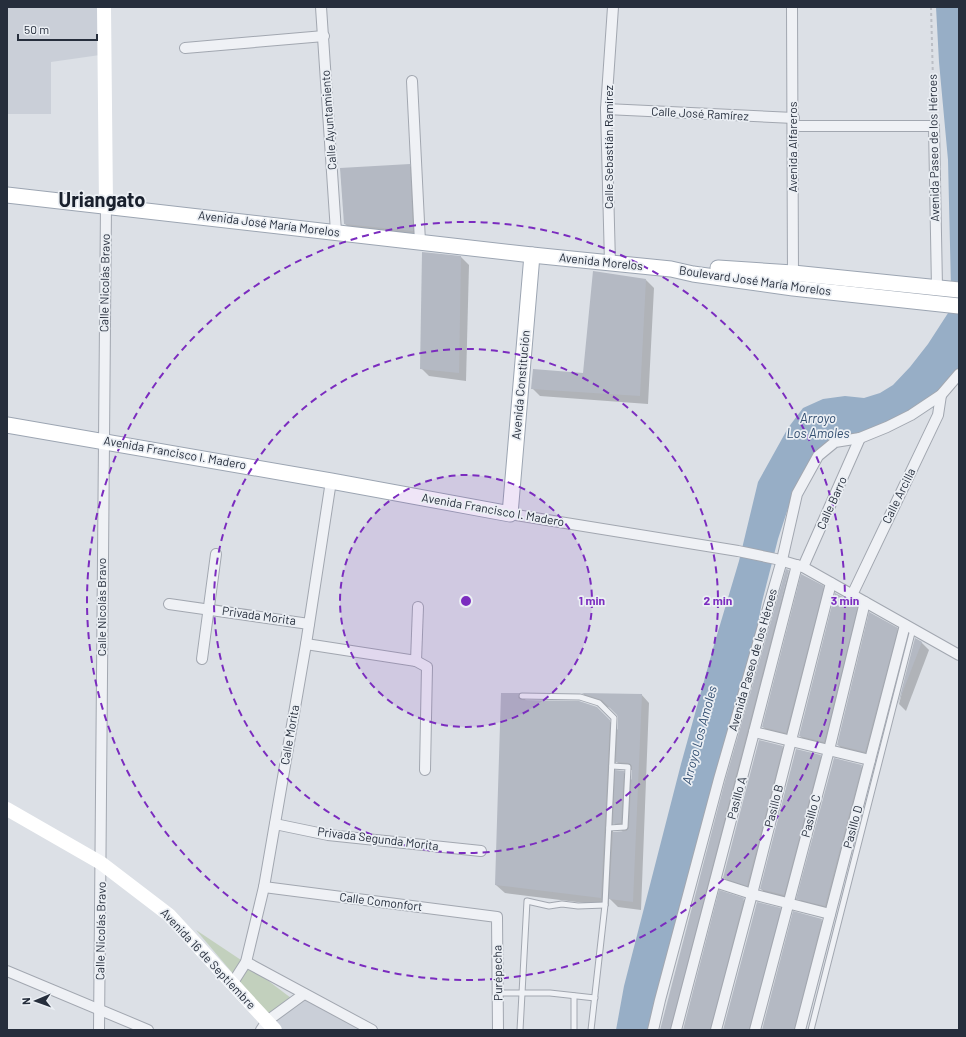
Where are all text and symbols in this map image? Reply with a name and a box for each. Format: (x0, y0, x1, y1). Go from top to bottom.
scale bar (18, 16, 97, 42)
text: 50 m (24, 22, 49, 36)
street label: Calle Ayuntamiento (318, 70, 338, 170)
street label: Avenida Paseo de los Héroes (925, 74, 941, 222)
street label: Calle Sebastián Ramírez (601, 85, 615, 209)
street label: Avenida Alfareros (785, 101, 799, 193)
street label: Calle José Ramírez (651, 103, 749, 123)
district label: Uriangato (59, 187, 145, 211)
street label: Avenida José María Morelos (198, 207, 341, 239)
street label: Calle Nicolás Bravo (96, 234, 112, 332)
street label: Avenida Morelos (558, 250, 644, 272)
street label: Boulevard José María Morelos (678, 262, 832, 298)
street label: Avenida Constitución (508, 330, 532, 440)
water label: Arroyo Los Amoles (786, 410, 850, 441)
street label: Avenida Francisco I. Madero (103, 433, 248, 471)
street label: Calle Arcilla (879, 465, 918, 526)
street label: Calle Barro (813, 474, 849, 531)
street label: Avenida Francisco I. Madero (421, 490, 566, 528)
street label: Calle Nicolás Bravo (94, 558, 108, 656)
street label: Avenida Paseo de los Héroes (725, 587, 779, 733)
text: 1 min (579, 593, 605, 607)
text: 2 min (704, 593, 732, 607)
text: 3 min (831, 593, 859, 607)
centre of rings (459, 594, 473, 608)
street label: Privada Morita (221, 603, 297, 627)
water label: Arroyo Los Amoles (678, 684, 720, 786)
street label: Calle Morita (277, 704, 301, 766)
street label: Pasillo A (724, 775, 748, 821)
street label: Pasillo B (761, 783, 785, 829)
street label: Pasillo C (798, 793, 822, 839)
street label: Pasillo D (840, 804, 864, 850)
street label: Privada Segunda Morita (317, 824, 440, 852)
street label: Calle Nicolás Bravo (92, 882, 108, 980)
street label: Calle Comonfort (339, 889, 423, 913)
street label: Avenida 16 de Septiembre (158, 905, 259, 1012)
street label: Purépecha (490, 945, 504, 1001)
north arrow (16, 981, 56, 1021)
text: N (19, 997, 32, 1005)

